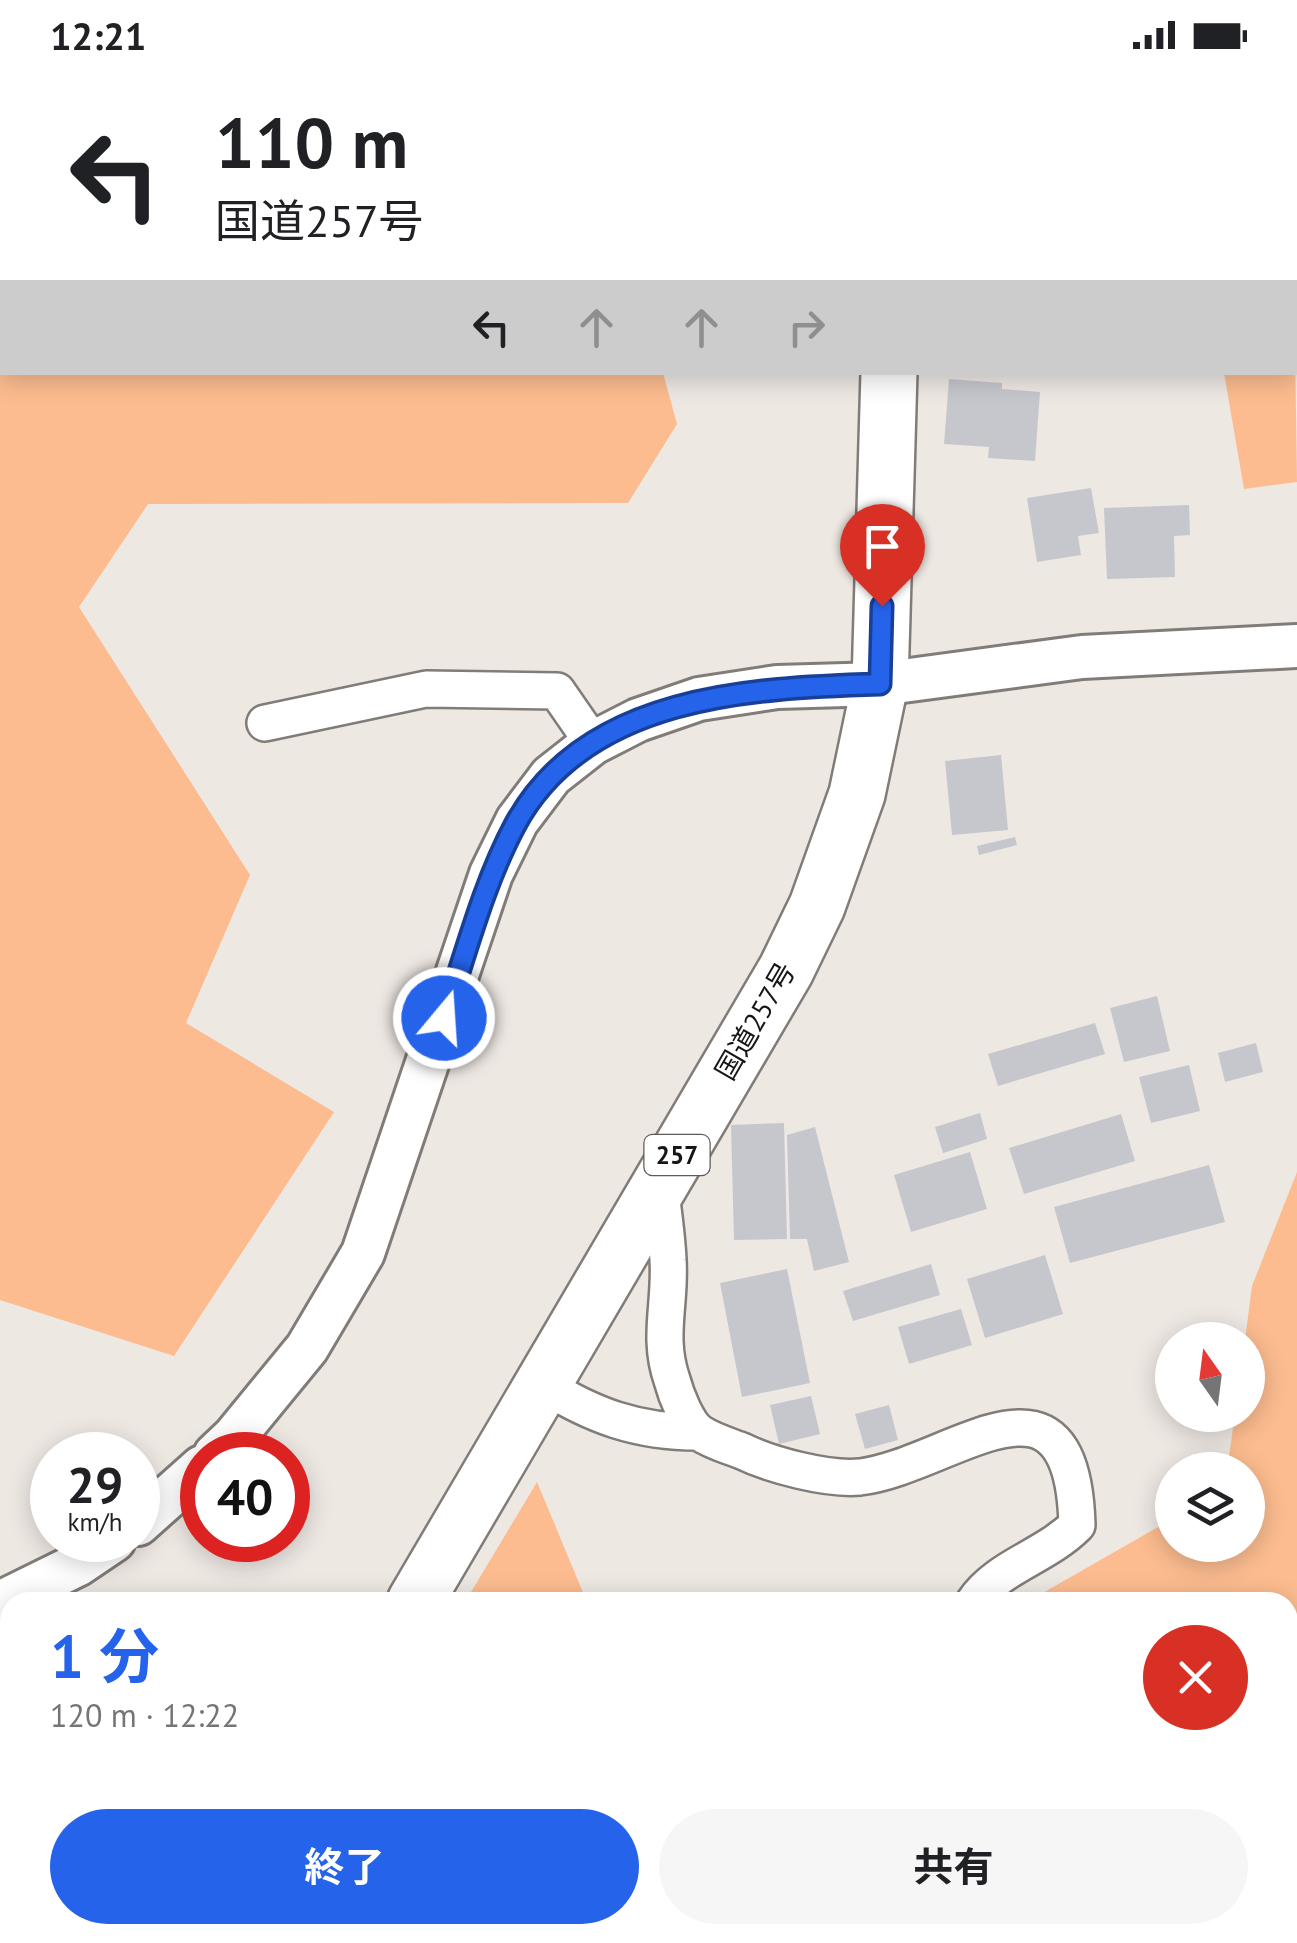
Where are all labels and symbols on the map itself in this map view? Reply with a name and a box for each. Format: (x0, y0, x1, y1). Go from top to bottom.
pin (840, 504, 925, 607)
street label: 国道257号 (706, 955, 803, 1086)
position arrow (392, 966, 496, 1070)
road number: 257 (644, 1135, 710, 1175)
north arrow (1155, 1322, 1265, 1432)
speed limit sign: 40 (180, 1432, 310, 1562)

